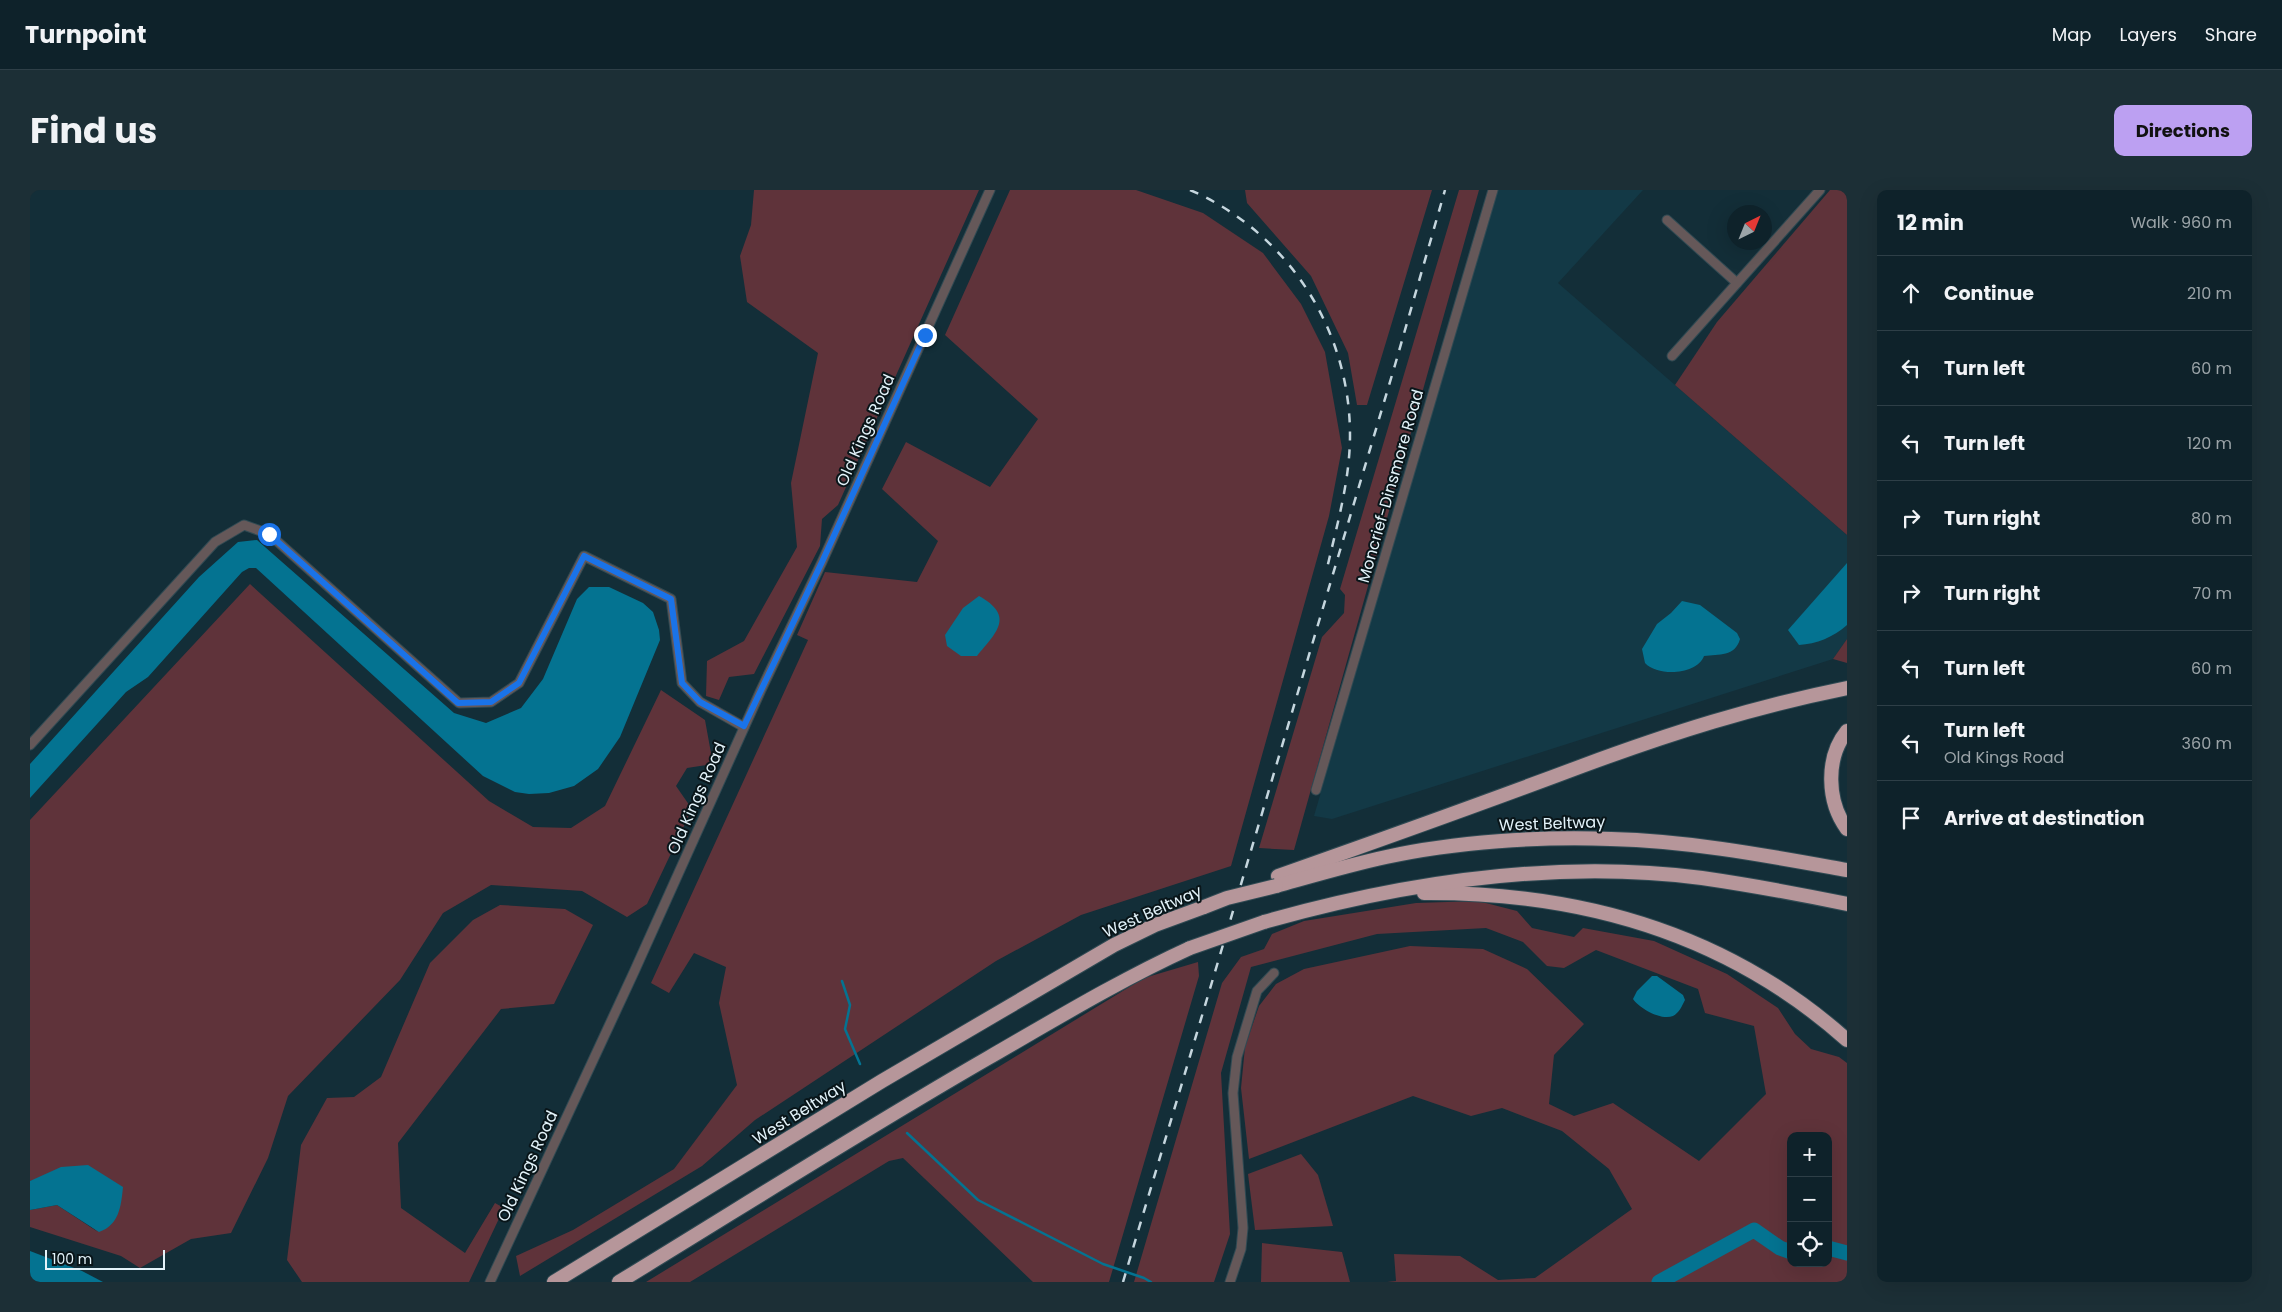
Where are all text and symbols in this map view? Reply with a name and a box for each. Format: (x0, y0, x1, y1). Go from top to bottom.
text: Turnpoint (25, 18, 146, 51)
text: Map (2052, 22, 2092, 47)
text: Layers (2120, 22, 2177, 47)
text: Share (2205, 22, 2257, 47)
button: Directions (2114, 105, 2252, 156)
text: Find us (30, 106, 157, 155)
north arrow (1727, 205, 1772, 250)
text: 12 min (1897, 208, 1964, 237)
text: Walk · 960 m (2130, 211, 2232, 234)
icon: ahead (1897, 279, 1925, 307)
text: Continue (1944, 280, 2034, 307)
text: 210 m (2187, 282, 2232, 305)
route end (914, 324, 937, 347)
icon: left (1897, 354, 1925, 382)
text: Turn left (1944, 355, 2025, 382)
text: 60 m (2191, 357, 2232, 380)
street label: Old Kings Road (830, 371, 900, 490)
street label: Moncrief-Dinsmore Road (1352, 387, 1429, 586)
icon: left (1897, 429, 1925, 457)
text: Turn left (1944, 430, 2025, 457)
text: 120 m (2187, 432, 2232, 455)
icon: right (1897, 504, 1925, 532)
text: Turn right (1944, 505, 2040, 532)
text: 80 m (2191, 507, 2232, 530)
route start (258, 523, 281, 546)
icon: right (1897, 579, 1925, 607)
text: Turn right (1944, 580, 2040, 607)
text: 70 m (2192, 582, 2232, 605)
icon: left (1897, 654, 1925, 682)
text: Turn left (1944, 655, 2025, 682)
text: 60 m (2191, 657, 2232, 680)
text: Turn left (1944, 717, 2025, 744)
icon: left (1897, 729, 1925, 757)
text: 360 m (2182, 732, 2232, 755)
street label: Old Kings Road (661, 739, 731, 858)
text: Old Kings Road (1944, 746, 2064, 769)
icon: arrive (1897, 804, 1925, 832)
text: Arrive at destination (1944, 805, 2145, 832)
street label: West Beltway (1498, 810, 1606, 837)
street label: West Beltway (1099, 879, 1205, 944)
street label: West Beltway (748, 1074, 850, 1150)
street label: Old Kings Road (492, 1107, 563, 1226)
map controls (1787, 1132, 1832, 1267)
button: + (1787, 1132, 1832, 1177)
button: − (1787, 1177, 1832, 1222)
button: locate (1787, 1222, 1832, 1267)
scale bar (45, 1247, 165, 1270)
text: 100 m (52, 1249, 92, 1269)

